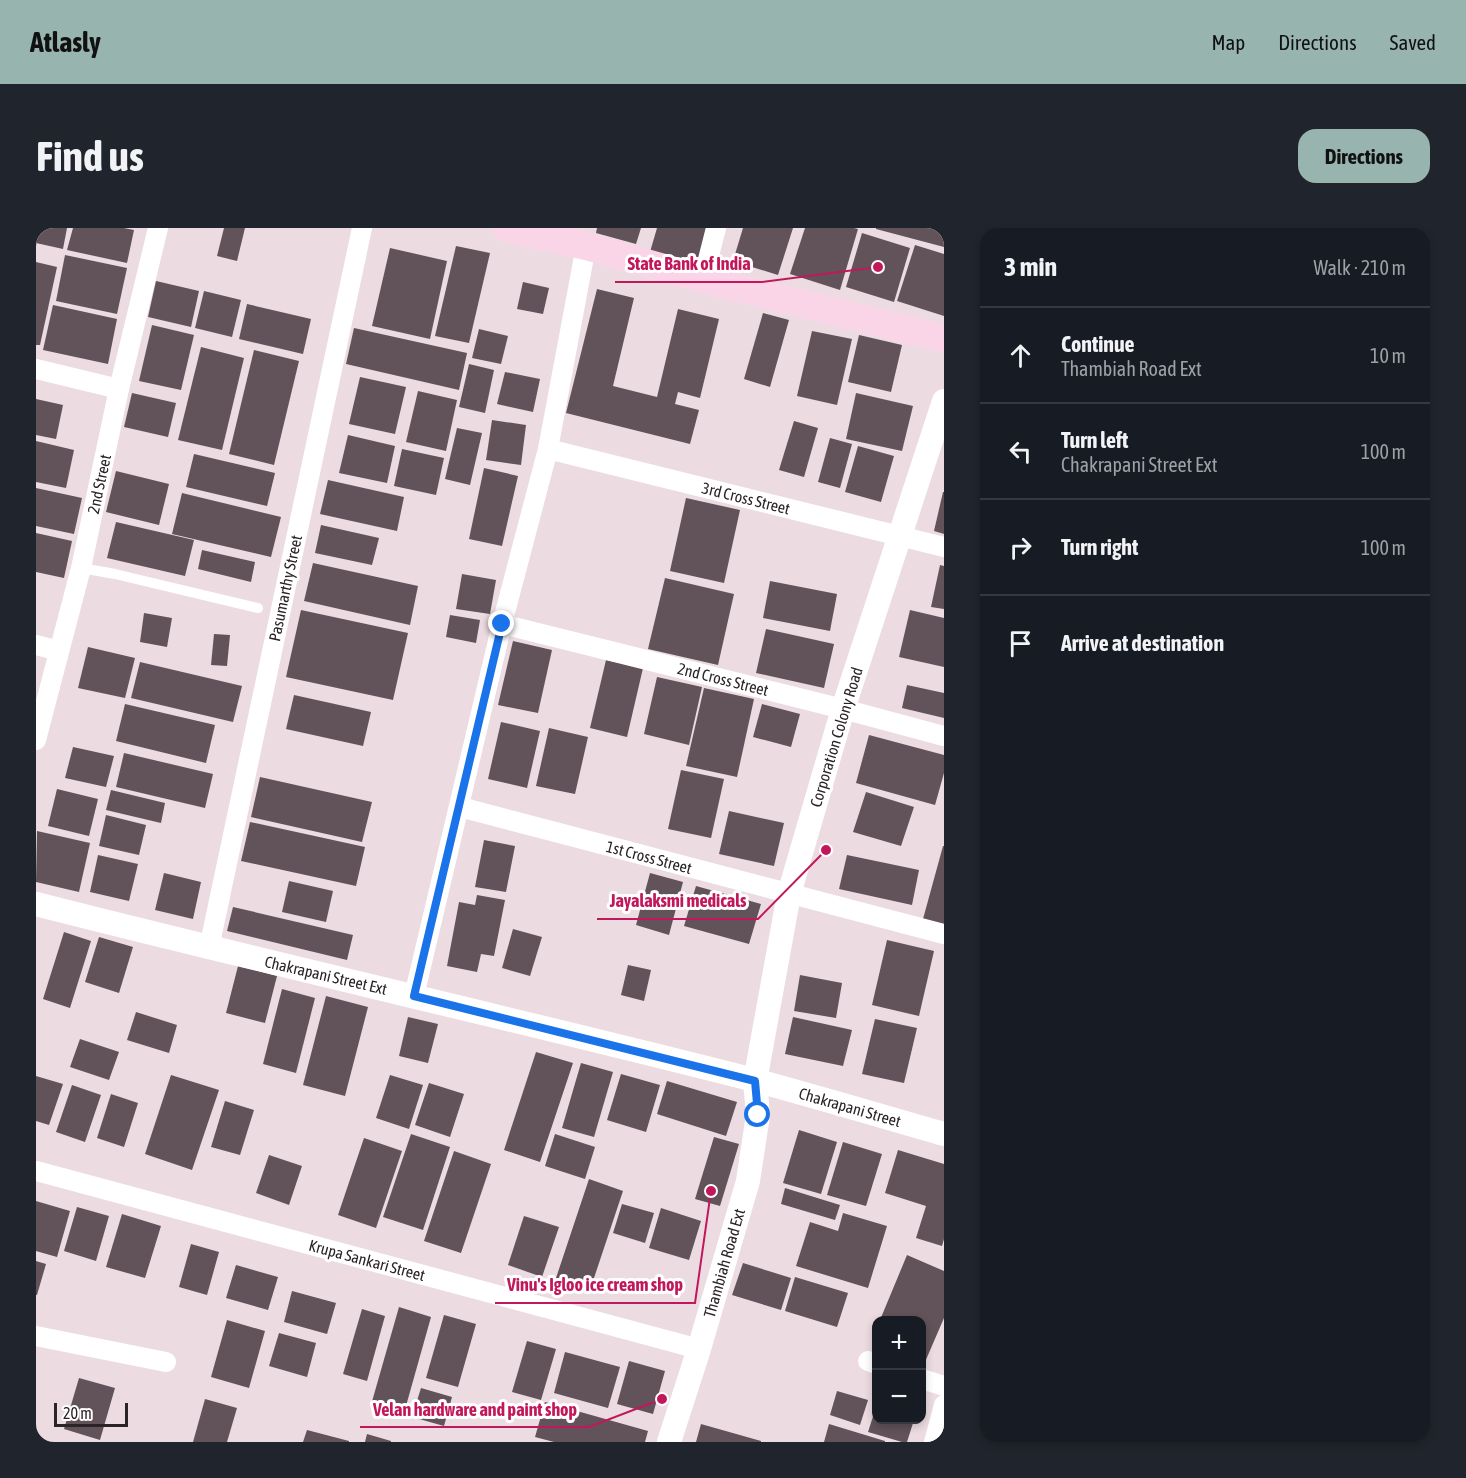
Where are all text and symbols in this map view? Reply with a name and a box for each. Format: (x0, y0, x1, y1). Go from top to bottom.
text: Atlasly (30, 26, 101, 58)
text: Map (1211, 30, 1245, 54)
text: Directions (1278, 30, 1357, 54)
text: Saved (1390, 30, 1436, 54)
button: Directions (1298, 129, 1430, 183)
text: Find us (36, 132, 144, 180)
callout: State Bank of India (615, 246, 762, 282)
text: 3 min (1004, 252, 1057, 282)
text: State Bank of India (627, 253, 751, 274)
text: Walk · 210 m (1314, 256, 1406, 279)
text: Continue (1061, 331, 1135, 357)
icon: ahead (1004, 339, 1037, 372)
text: 10 m (1370, 344, 1406, 367)
text: Thambiah Road Ext (1061, 357, 1202, 380)
text: Turn left (1061, 427, 1128, 453)
icon: left (1004, 435, 1037, 468)
text: 100 m (1361, 440, 1406, 463)
street label: 2nd Street (84, 452, 114, 515)
text: Chakrapani Street Ext (1061, 453, 1217, 476)
street label: 3rd Cross Street (700, 478, 792, 518)
icon: right (1004, 531, 1037, 564)
street label: Pasumarthy Street (265, 533, 306, 643)
text: Turn right (1061, 534, 1138, 560)
text: 100 m (1361, 536, 1406, 559)
route end (488, 610, 514, 636)
icon: arrive (1004, 627, 1037, 660)
text: Arrive at destination (1061, 630, 1224, 656)
street label: 2nd Cross Street (676, 659, 771, 699)
street label: Corporation Colony Road (806, 665, 867, 810)
street label: 1st Cross Street (604, 837, 694, 877)
callout: Jayalaksmi medicals (597, 883, 758, 919)
text: Jayalaksmi medicals (609, 890, 747, 911)
street label: Chakrapani Street Ext (263, 952, 389, 999)
street label: Chakrapani Street (797, 1084, 903, 1131)
route start (744, 1101, 770, 1127)
street label: Thambiah Road Ext (700, 1206, 748, 1320)
street label: Krupa Sankari Street (307, 1236, 427, 1285)
callout: Vinu's Igloo ice cream shop (495, 1267, 695, 1303)
text: Vinu's Igloo ice cream shop (506, 1274, 683, 1295)
map controls (872, 1316, 926, 1424)
button: + (872, 1316, 926, 1370)
button: − (872, 1370, 926, 1424)
callout: Velan hardware and paint shop (360, 1391, 589, 1427)
text: Velan hardware and paint shop (372, 1399, 577, 1420)
scale bar (54, 1400, 128, 1428)
text: 20 m (63, 1404, 92, 1422)

